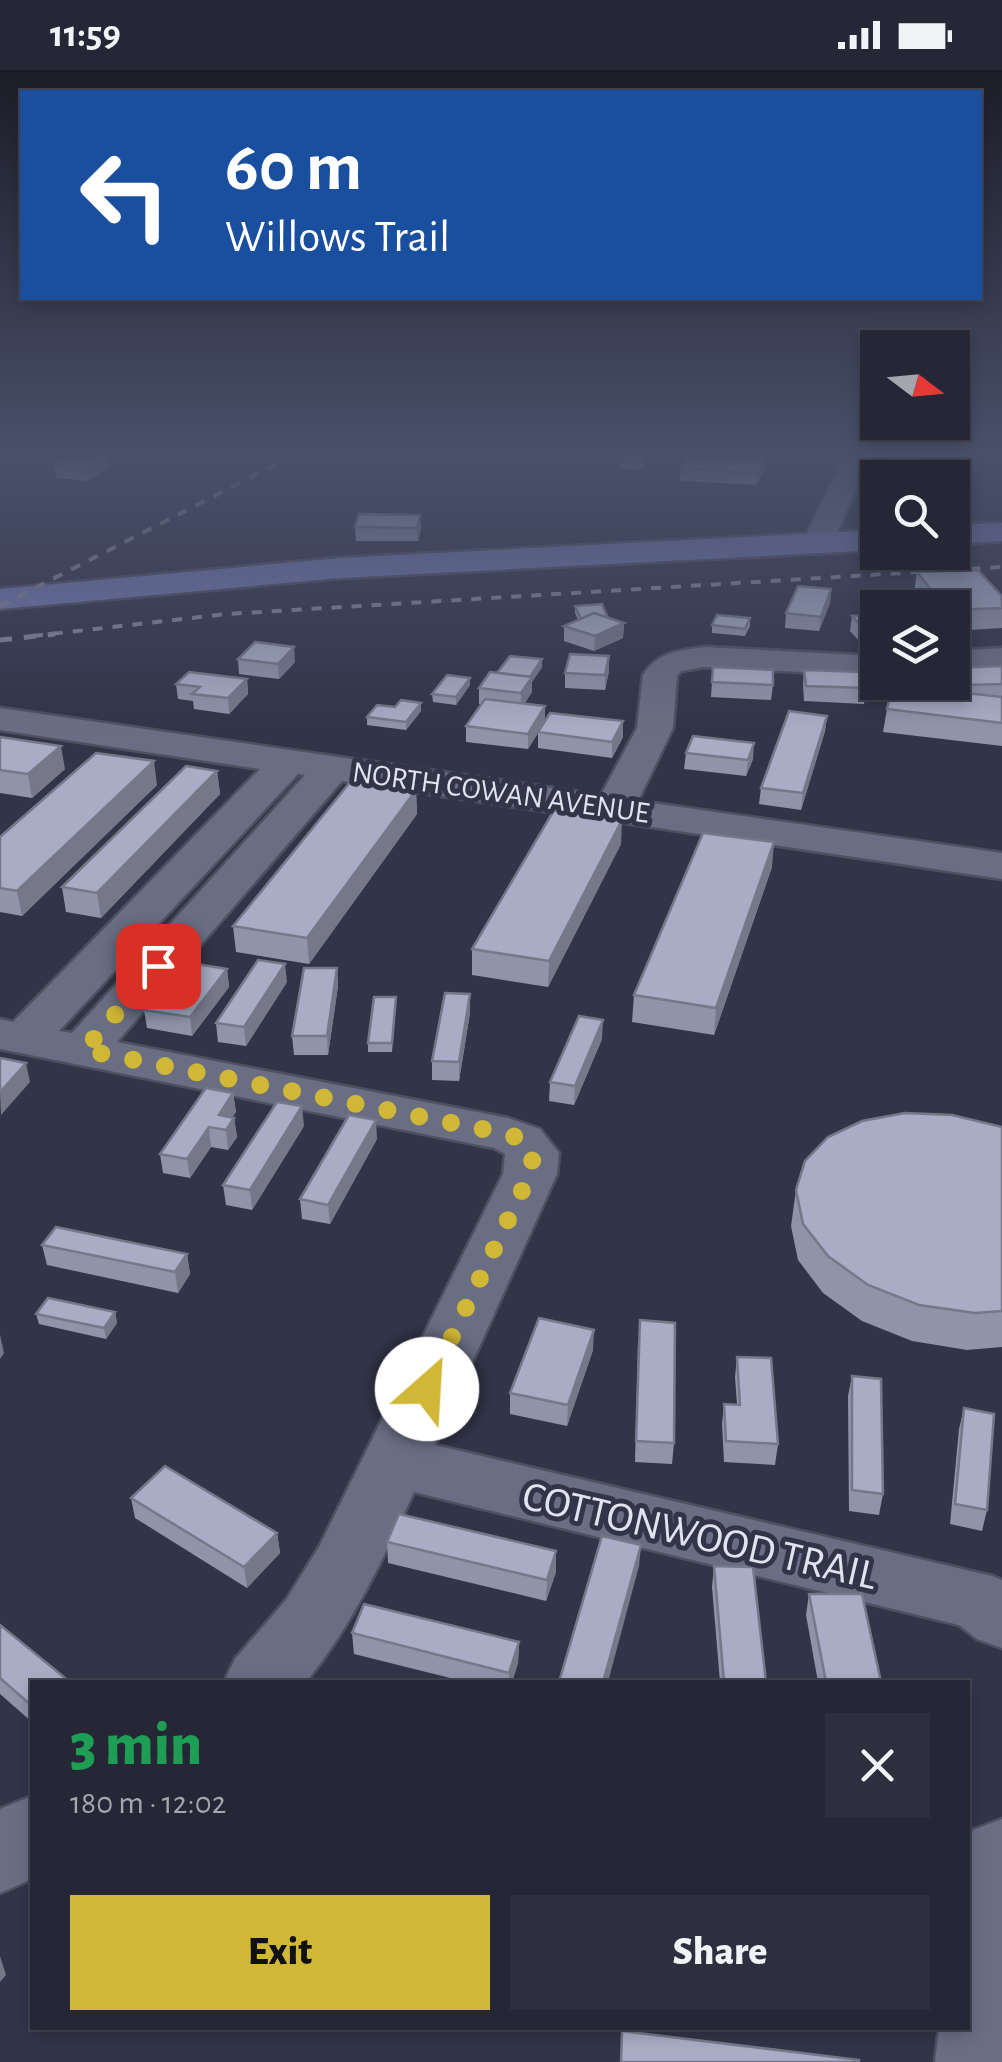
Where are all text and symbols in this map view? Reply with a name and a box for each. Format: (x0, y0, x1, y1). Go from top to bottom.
text: 11:59 (50, 16, 121, 54)
icon: left (60, 130, 190, 260)
text: 60 m (225, 133, 362, 203)
text: Willows Trail (225, 215, 450, 260)
north arrow (860, 330, 970, 440)
map controls (860, 330, 970, 700)
button: search (860, 460, 970, 570)
button: layers (860, 590, 970, 700)
street label: NORTH COWAN AVENUE (350, 757, 651, 829)
pin (116, 924, 201, 1009)
icon: arrive (131, 939, 186, 994)
position arrow (375, 1337, 479, 1441)
street label: COTTONWOOD TRAIL (518, 1475, 881, 1597)
button: close (825, 1713, 930, 1818)
text: 3 min (70, 1716, 202, 1776)
text: 180 m · 12:02 (70, 1787, 226, 1819)
button: Exit (70, 1895, 490, 2010)
button: Share (510, 1895, 930, 2010)

